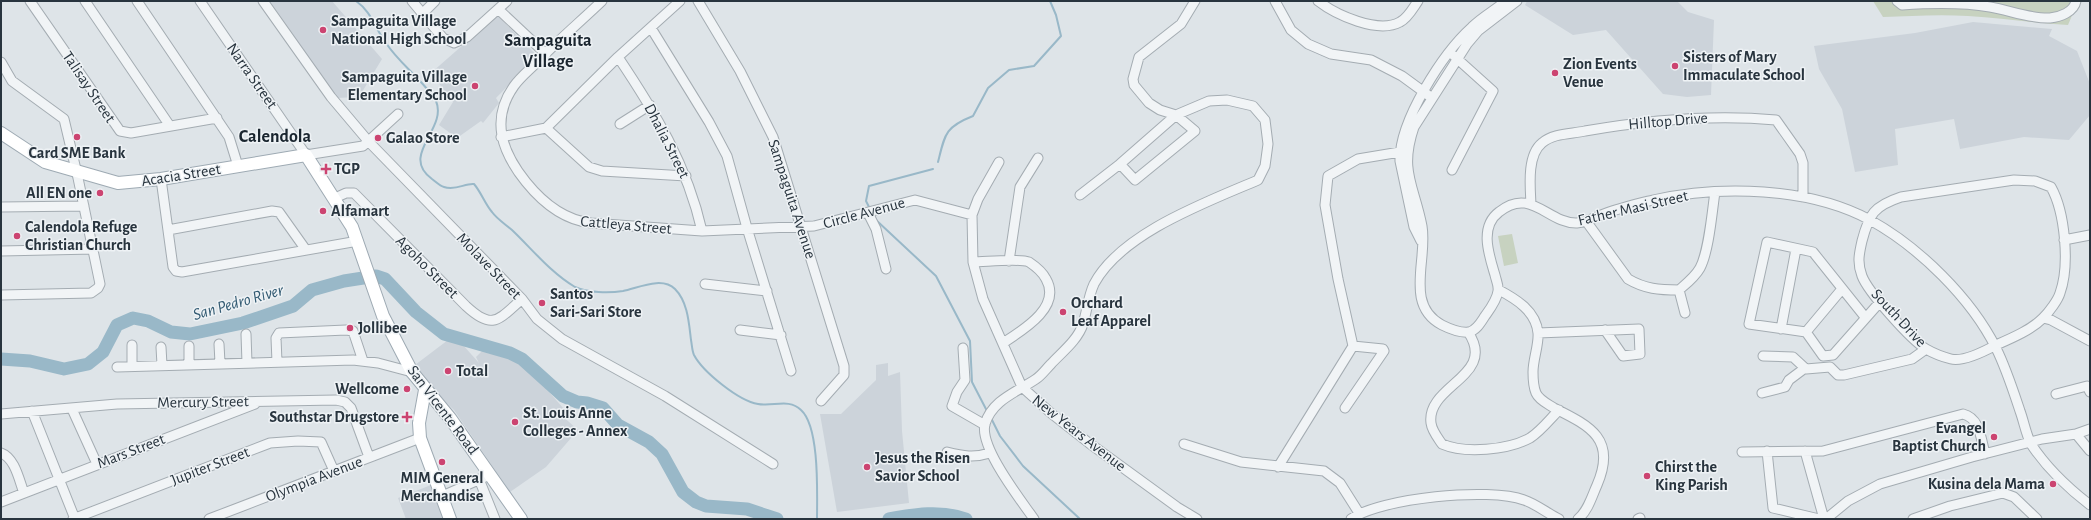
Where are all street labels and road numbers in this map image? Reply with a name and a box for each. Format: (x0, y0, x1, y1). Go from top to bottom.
street label: Narra Street (224, 40, 280, 112)
street label: Talisay Street (59, 48, 119, 126)
street label: Dhalia Street (641, 101, 693, 181)
street label: Hilltop Drive (1628, 110, 1708, 132)
street label: Sampaguita Avenue (765, 137, 819, 261)
street label: Acacia Street (140, 161, 222, 189)
street label: Father Masi Street (1576, 188, 1690, 228)
street label: Circle Avenue (821, 194, 907, 232)
street label: Cattleya Street (580, 213, 672, 238)
street label: Molave Street (454, 230, 524, 302)
street label: Agoho Street (393, 233, 461, 301)
street label: South Drive (1868, 286, 1930, 350)
street label: San Vicente Road (404, 363, 482, 457)
street label: New Years Avenue (1029, 392, 1129, 474)
street label: Mercury Street (157, 393, 249, 412)
street label: Mars Street (95, 431, 167, 471)
street label: Jupiter Street (169, 444, 251, 488)
street label: Olympia Avenue (263, 453, 365, 506)

